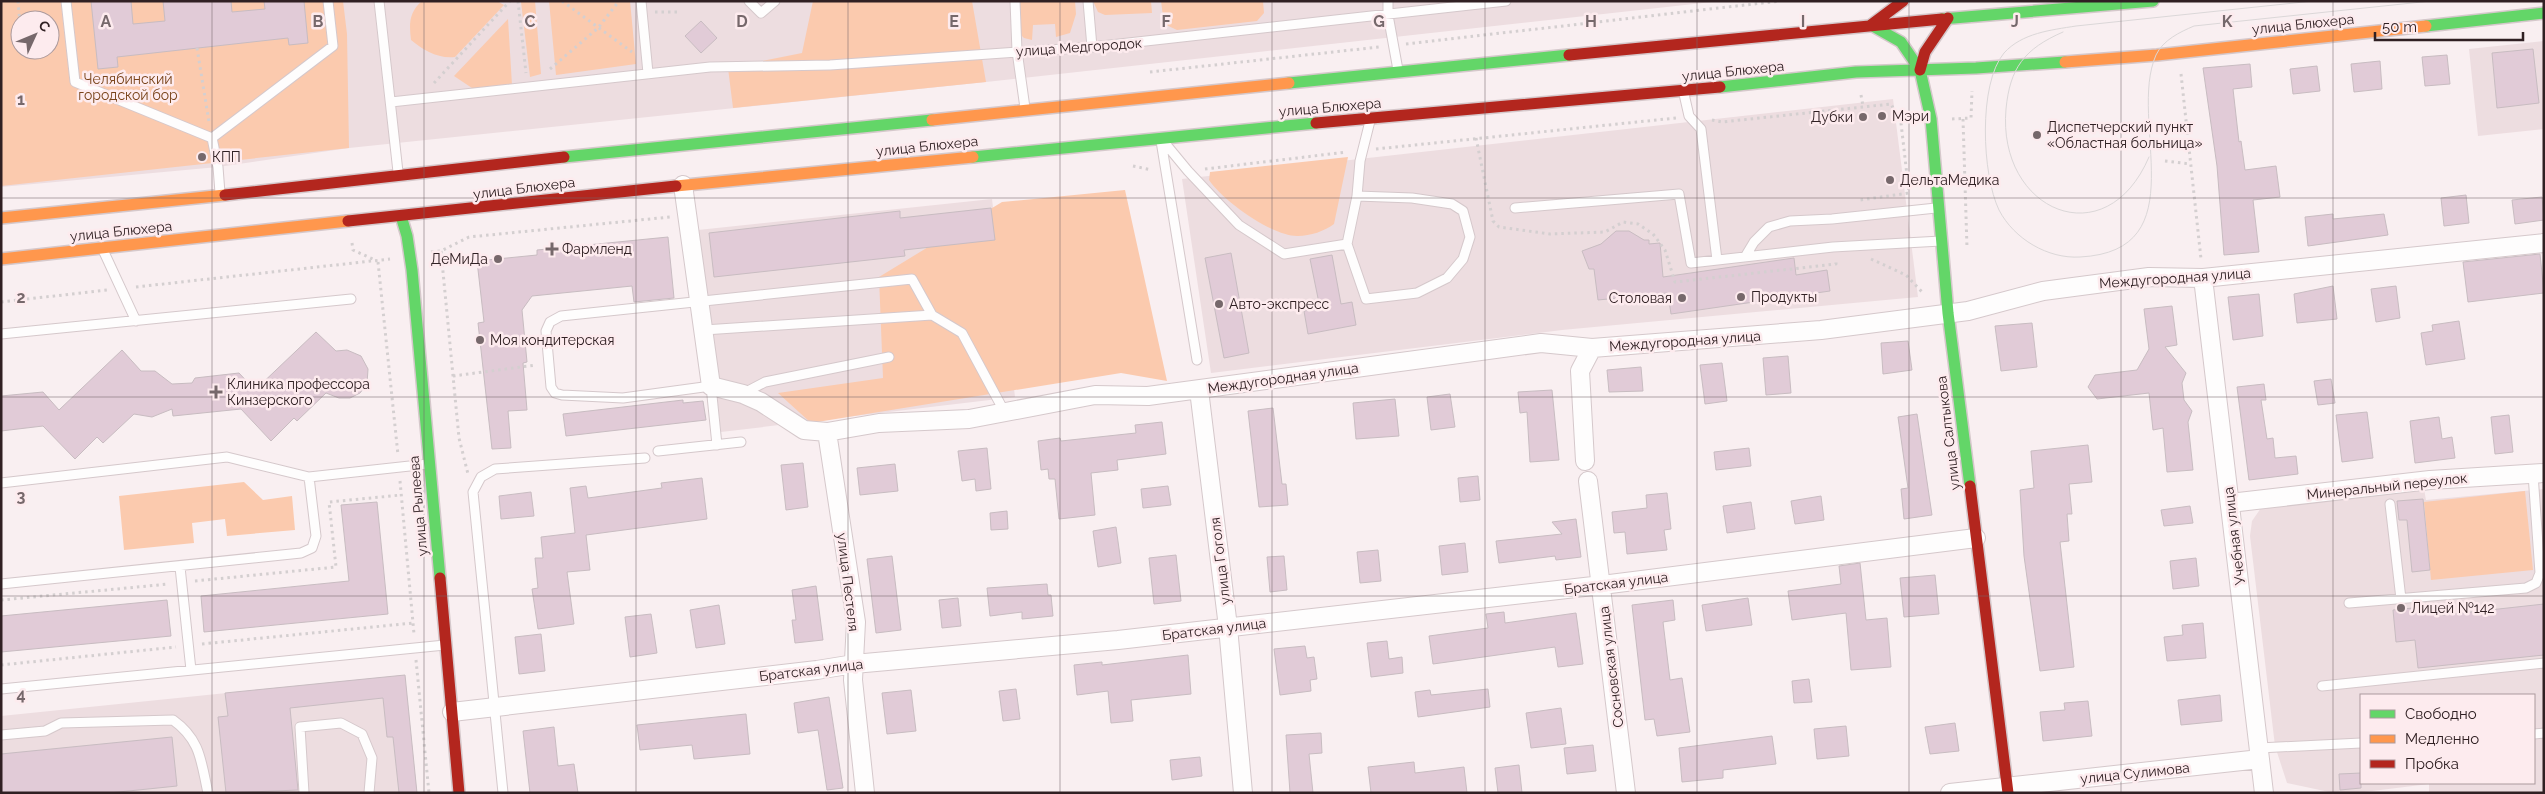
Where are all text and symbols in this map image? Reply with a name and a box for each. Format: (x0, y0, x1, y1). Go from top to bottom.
north arrow (10, 10, 60, 60)
scale bar (2375, 10, 2522, 42)
street label: улица Блюхера (2251, 11, 2355, 37)
text: A (101, 12, 112, 31)
text: B (313, 12, 324, 31)
text: C (525, 12, 536, 31)
text: D (736, 12, 748, 31)
text: E (949, 12, 959, 31)
text: F (1161, 12, 1171, 31)
text: G (1373, 12, 1385, 31)
text: H (1585, 12, 1597, 31)
text: I (1801, 12, 1805, 31)
text: J (2011, 12, 2019, 31)
text: K (2222, 12, 2233, 31)
text: С (35, 17, 54, 35)
text: 50 m (2382, 18, 2417, 36)
street label: улица Медгородок (1015, 35, 1143, 59)
street label: улица Блюхера (1681, 58, 1785, 84)
park label: Челябинский городской бор (78, 71, 178, 103)
text: 1 (17, 90, 25, 109)
street label: улица Блюхера (1278, 95, 1382, 119)
place label: Мэри (1892, 108, 1929, 124)
place label: Дубки (1811, 109, 1853, 125)
marker: Мэри (1876, 110, 1888, 122)
marker: Дубки (1857, 111, 1869, 123)
place label: Диспетчерский пункт «Областная больница» (2047, 119, 2203, 151)
marker: Диспетчерский пункт «Областная больница» (2031, 129, 2043, 141)
street label: улица Блюхера (875, 133, 979, 159)
place label: КПП (212, 149, 241, 165)
marker: КПП (196, 151, 208, 163)
place label: ДельтаМедика (1900, 172, 1999, 188)
street label: улица Блюхера (472, 174, 576, 202)
marker: ДельтаМедика (1884, 174, 1896, 186)
street label: улица Блюхера (69, 218, 173, 244)
place label: Фармленд (562, 241, 632, 257)
marker: Фармленд (546, 243, 558, 255)
place label: ДеМиДа (431, 251, 488, 267)
marker: ДеМиДа (492, 253, 504, 265)
street label: Междугородная улица (2099, 265, 2251, 291)
text: 2 (16, 288, 26, 307)
place label: Продукты (1751, 289, 1817, 305)
place label: Столовая (1609, 290, 1672, 306)
marker: Продукты (1735, 291, 1747, 303)
marker: Столовая (1676, 292, 1688, 304)
place label: Авто-экспресс (1229, 296, 1330, 312)
marker: Авто-экспресс (1213, 298, 1225, 310)
street label: Междугородная улица (1609, 328, 1761, 354)
place label: Моя кондитерская (490, 332, 615, 348)
marker: Моя кондитерская (474, 334, 486, 346)
street label: Междугородная улица (1207, 359, 1359, 397)
street label: улица Салтыкова (1933, 375, 1963, 491)
place label: Клиника профессора Кинзерского (227, 376, 370, 408)
marker: Клиника профессора Кинзерского (209, 385, 223, 399)
street label: улица Рылеева (406, 455, 430, 557)
street label: Минеральный переулок (2306, 470, 2468, 502)
street label: Учебная улица (2220, 486, 2248, 586)
text: 3 (17, 487, 26, 506)
street label: улица Гоголя (1207, 516, 1233, 606)
street label: улица Пестеля (834, 532, 862, 632)
street label: Братская улица (1563, 569, 1669, 597)
place label: Лицей №142 (2411, 600, 2495, 616)
marker: Лицей №142 (2395, 602, 2407, 614)
street label: Сосновская улица (1596, 605, 1626, 729)
street label: Братская улица (1161, 615, 1267, 643)
street label: Братская улица (758, 656, 864, 684)
text: 4 (16, 685, 26, 704)
legend (2360, 694, 2535, 784)
text: Свободно (2405, 705, 2477, 723)
text: Медленно (2405, 730, 2479, 748)
text: Пробка (2405, 755, 2459, 773)
street label: улица Сулимова (2080, 759, 2190, 787)

